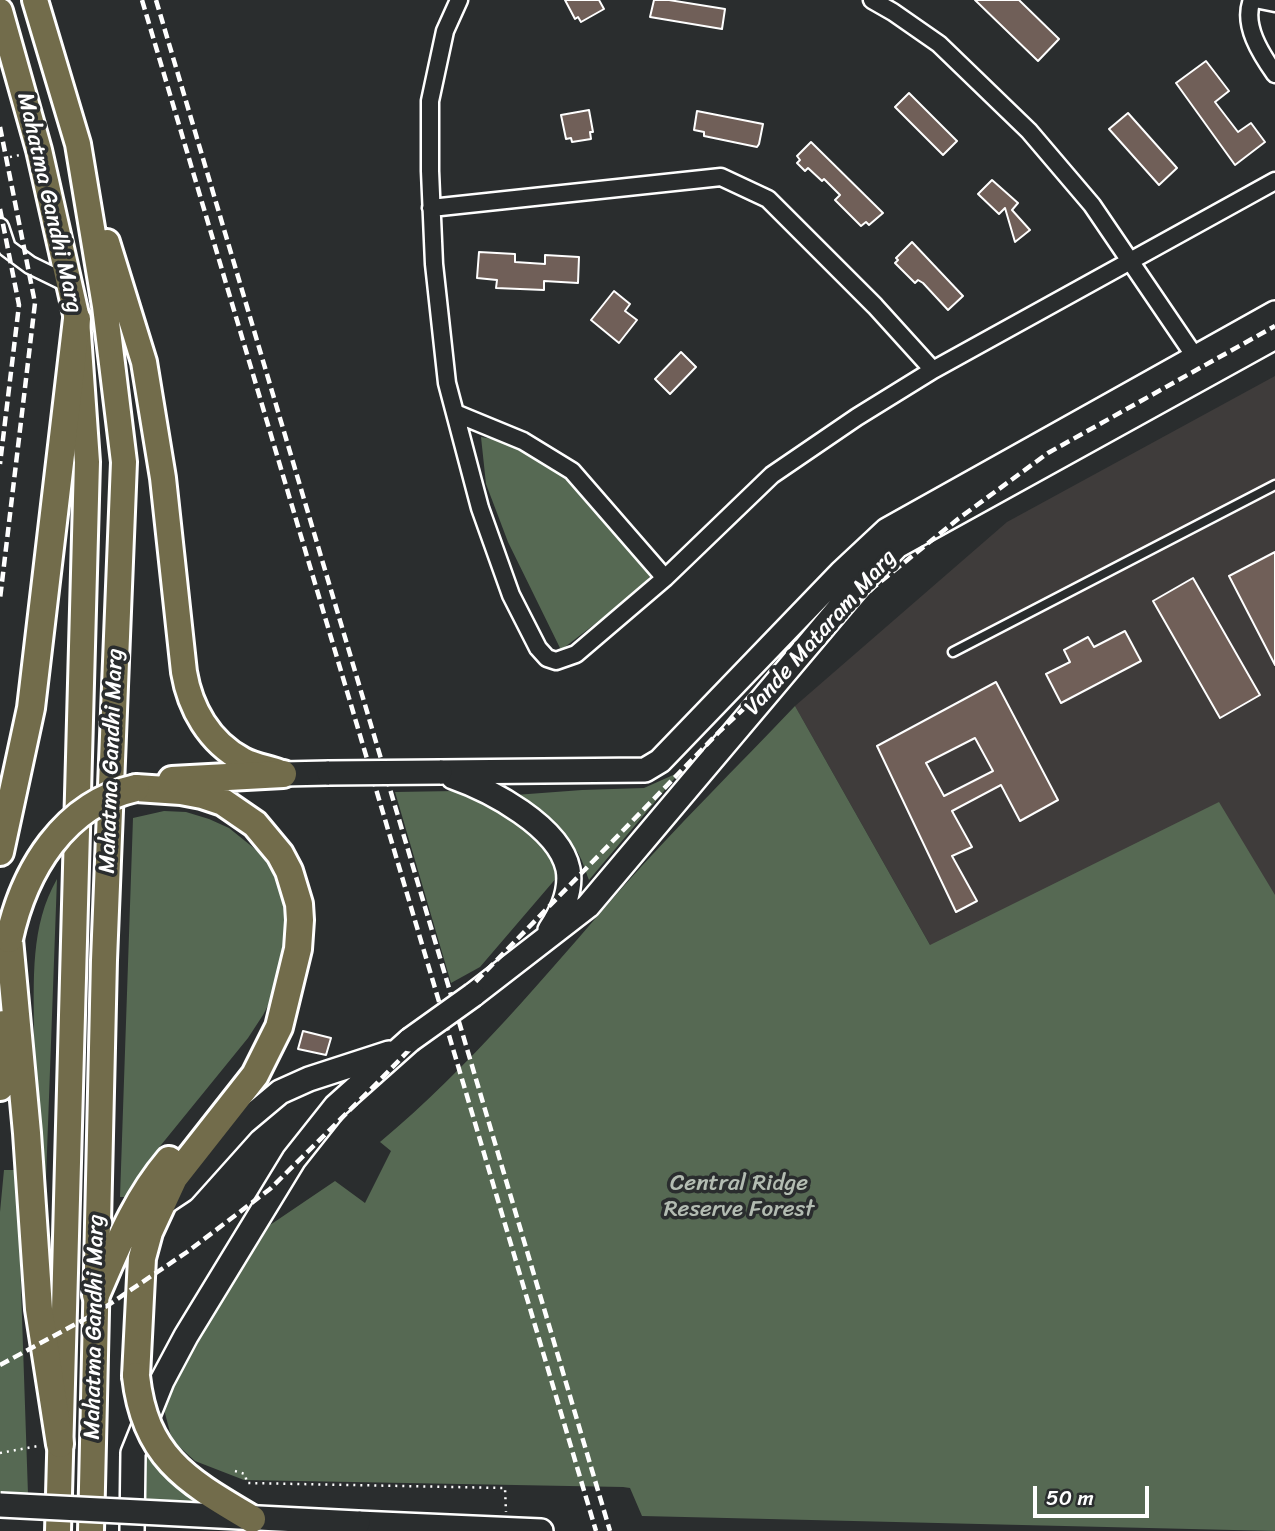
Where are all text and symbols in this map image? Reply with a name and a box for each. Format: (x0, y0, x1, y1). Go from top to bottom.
street label: Mahatma Gandhi Marg (10, 90, 88, 316)
street label: Vande Mataram Marg (739, 544, 903, 722)
street label: Mahatma Gandhi Marg (94, 648, 130, 874)
park label: Central Ridge Reserve Forest (664, 1170, 814, 1224)
street label: Mahatma Gandhi Marg (79, 1214, 111, 1440)
scale bar (1037, 1472, 1152, 1516)
text: 50 m (1046, 1479, 1094, 1517)

